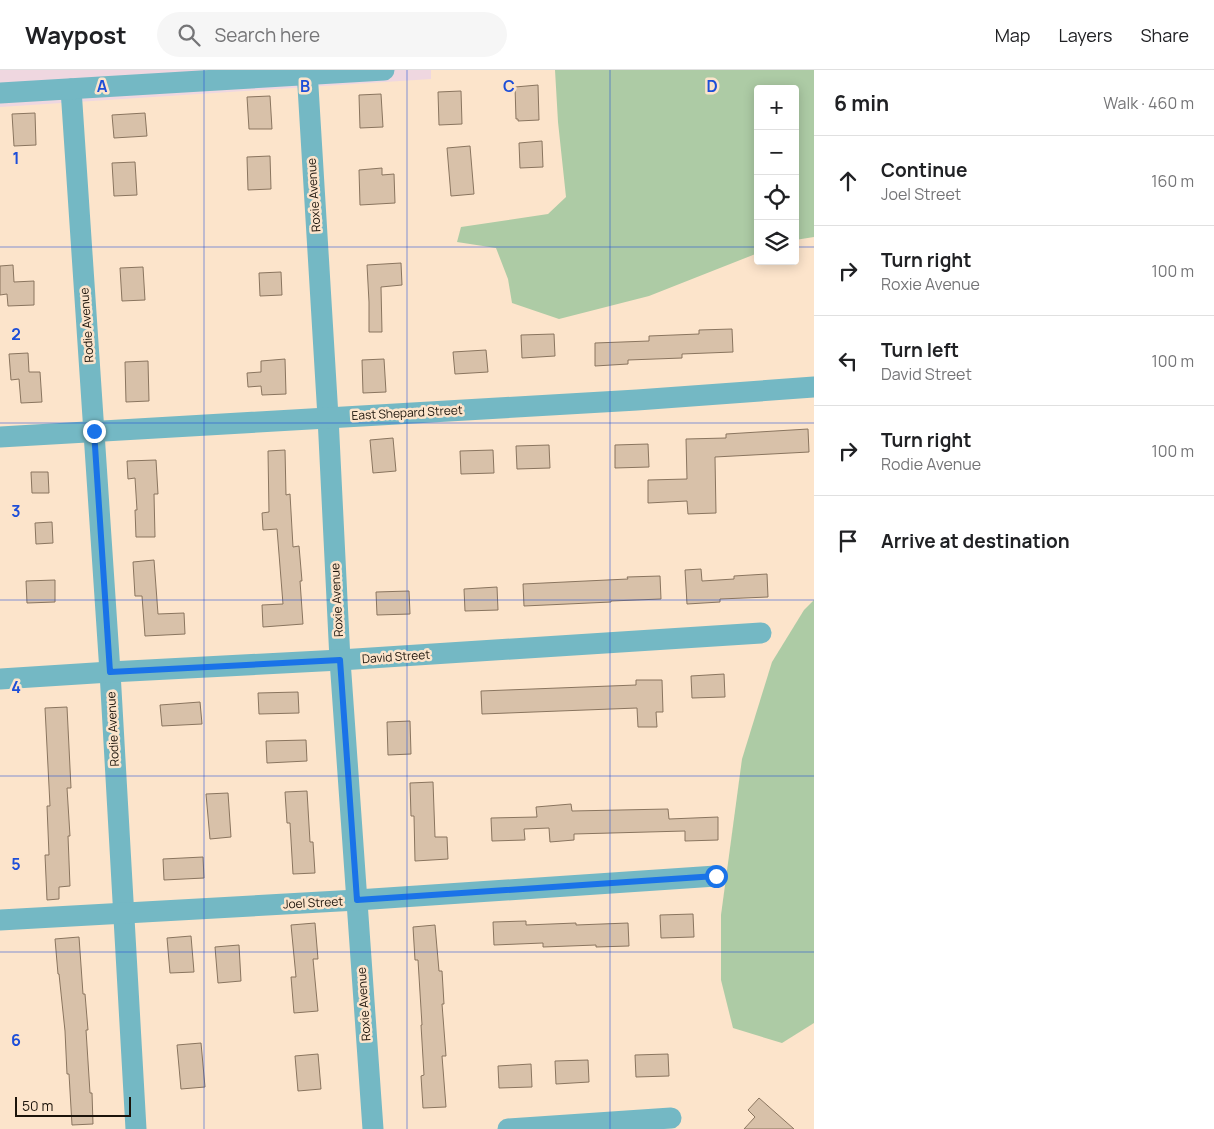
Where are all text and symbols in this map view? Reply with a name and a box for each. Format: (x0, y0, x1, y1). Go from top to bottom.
search box (157, 12, 507, 57)
text: Waypost (25, 18, 127, 51)
icon: search (175, 21, 203, 49)
text: Search here (215, 22, 320, 48)
text: Map (995, 23, 1030, 47)
text: Layers (1058, 23, 1112, 47)
text: Share (1140, 23, 1189, 47)
text: A (97, 75, 108, 97)
text: B (300, 75, 310, 97)
text: C (503, 75, 515, 97)
text: D (706, 75, 718, 97)
map controls (754, 85, 799, 265)
button: + (754, 85, 799, 130)
text: 6 min (834, 89, 889, 117)
text: Walk · 460 m (1103, 92, 1194, 114)
button: − (754, 130, 799, 175)
text: 1 (12, 147, 20, 169)
street label: Roxie Avenue (302, 157, 325, 233)
text: Continue (881, 157, 967, 183)
icon: ahead (834, 167, 862, 195)
text: 160 m (1151, 170, 1194, 192)
button: locate (754, 175, 799, 220)
text: Joel Street (881, 183, 961, 205)
button: layers (754, 220, 799, 265)
text: Turn right (881, 247, 971, 273)
icon: right (834, 257, 862, 285)
text: 100 m (1151, 260, 1194, 282)
text: Roxie Avenue (881, 273, 980, 295)
street label: Rodie Avenue (75, 287, 98, 363)
text: 2 (11, 323, 21, 345)
text: Turn left (881, 337, 959, 363)
icon: left (834, 347, 862, 375)
text: 100 m (1151, 350, 1194, 372)
text: David Street (881, 363, 972, 385)
street label: East Shepard Street (351, 401, 463, 424)
route end (83, 420, 106, 443)
text: Turn right (881, 427, 971, 453)
icon: right (834, 437, 862, 465)
text: 100 m (1151, 440, 1194, 462)
text: Rodie Avenue (881, 453, 981, 475)
text: 3 (11, 500, 21, 522)
icon: arrive (834, 527, 862, 555)
text: Arrive at destination (881, 528, 1070, 554)
street label: Roxie Avenue (326, 563, 347, 638)
street label: David Street (361, 646, 431, 667)
text: 4 (11, 676, 21, 698)
street label: Rodie Avenue (102, 691, 123, 767)
text: 5 (11, 853, 21, 875)
route start (705, 865, 728, 888)
street label: Joel Street (283, 892, 344, 913)
street label: Roxie Avenue (352, 966, 375, 1042)
text: 6 (11, 1029, 21, 1051)
scale bar (15, 1094, 131, 1117)
text: 50 m (22, 1096, 53, 1115)

